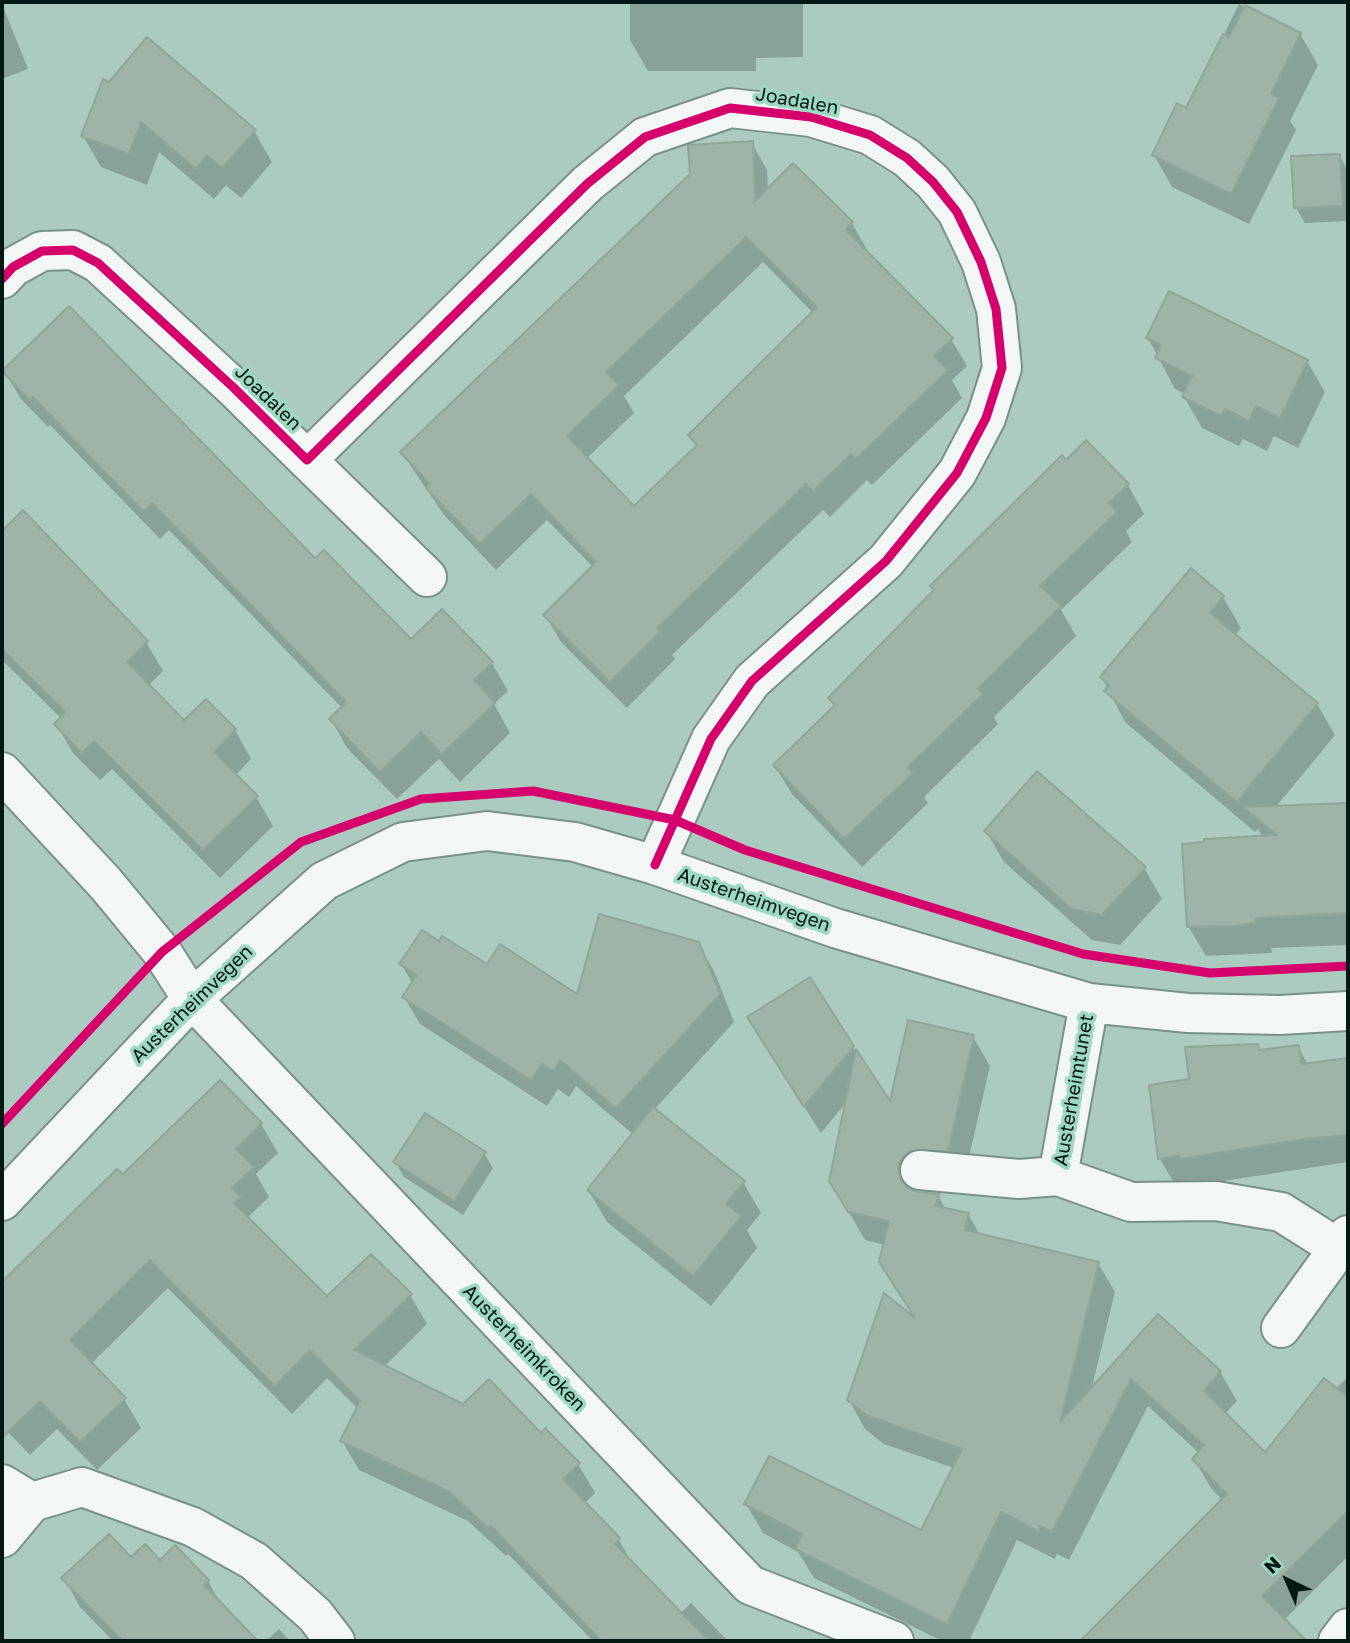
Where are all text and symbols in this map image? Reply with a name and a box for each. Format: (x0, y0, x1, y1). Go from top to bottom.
street label: Joadalen (754, 83, 840, 119)
street label: Joadalen (230, 361, 306, 435)
street label: Austerheimvegen (675, 863, 833, 937)
street label: Austerheimvegen (127, 940, 257, 1068)
street label: Austerheimtunet (1049, 1012, 1099, 1168)
street label: Austerheimkroken (458, 1280, 590, 1416)
north arrow (1252, 1545, 1322, 1615)
text: N (1259, 1551, 1285, 1578)

